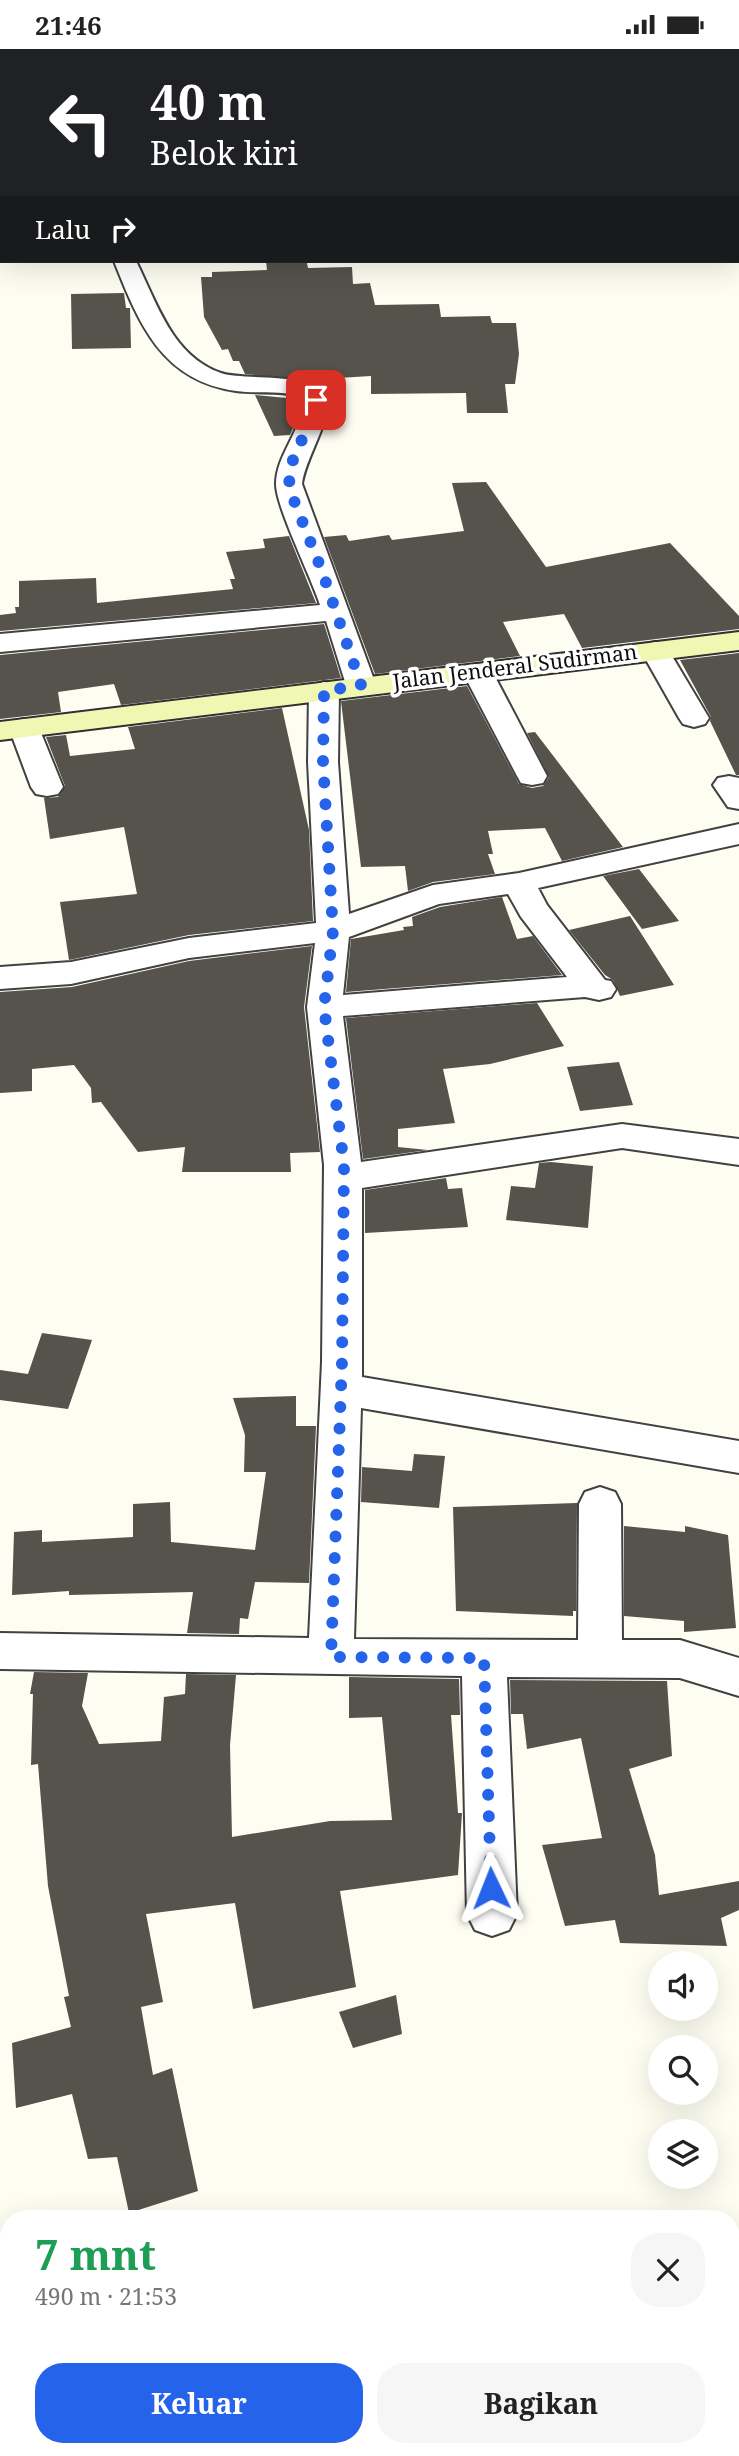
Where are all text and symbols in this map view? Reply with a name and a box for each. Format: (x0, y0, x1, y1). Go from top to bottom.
text: 21:46 (35, 7, 102, 43)
text: 40 m (150, 68, 266, 134)
icon: left (35, 77, 126, 168)
text: Belok kiri (150, 131, 298, 174)
icon: right (104, 210, 142, 248)
text: Lalu (35, 211, 90, 247)
pin (286, 370, 346, 430)
icon: arrive (297, 381, 335, 419)
street label: Jalan Jenderal Sudirman (390, 637, 639, 695)
position arrow (454, 1851, 528, 1925)
map controls (648, 1951, 718, 2189)
button: sound (648, 1951, 718, 2021)
button: search (648, 2035, 718, 2105)
button: layers (648, 2119, 718, 2189)
text: 7 mnt (35, 2225, 156, 2282)
button: close (631, 2233, 705, 2307)
text: 490 m · 21:53 (35, 2280, 177, 2312)
button: Keluar (35, 2363, 363, 2443)
button: Bagikan (377, 2363, 705, 2443)

